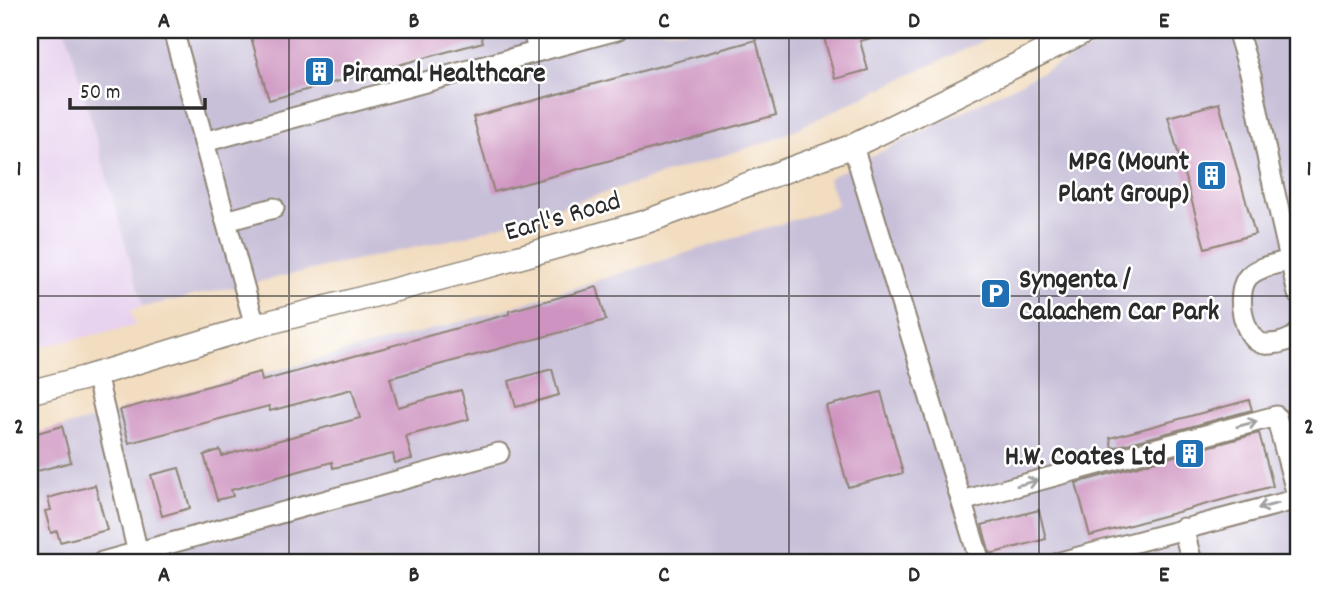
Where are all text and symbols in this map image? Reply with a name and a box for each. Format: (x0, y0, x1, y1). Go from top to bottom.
text: A (158, 6, 170, 39)
text: B (409, 6, 420, 39)
text: C (658, 6, 670, 39)
text: D (908, 6, 920, 39)
text: E (1159, 6, 1170, 39)
building icon: Piramal Healthcare (302, 54, 336, 88)
place label: Piramal Healthcare (342, 56, 546, 96)
scale bar (70, 66, 205, 110)
text: 50 m (80, 79, 120, 109)
place label: MPG (Mount Plant Group) (1058, 144, 1190, 216)
text: 1 (16, 154, 22, 187)
text: 1 (1306, 154, 1312, 187)
building icon: MPG (Mount Plant Group) (1195, 158, 1229, 192)
street label: Earl's Road (501, 183, 626, 254)
place label: Syngenta / Calachem Car Park (1019, 262, 1219, 334)
parking icon: Syngenta / Calachem Car Park (979, 276, 1013, 310)
text: 2 (14, 412, 24, 445)
text: 2 (1304, 412, 1314, 445)
one-way arrow (1236, 416, 1258, 429)
building icon: H.W. Coates Ltd (1172, 437, 1206, 471)
place label: H.W. Coates Ltd (1005, 439, 1166, 479)
one-way arrow (1016, 476, 1038, 489)
one-way arrow (1257, 501, 1279, 514)
text: A (158, 560, 170, 592)
text: B (409, 560, 420, 592)
text: C (658, 560, 670, 592)
text: D (908, 560, 920, 592)
text: E (1159, 560, 1170, 592)

